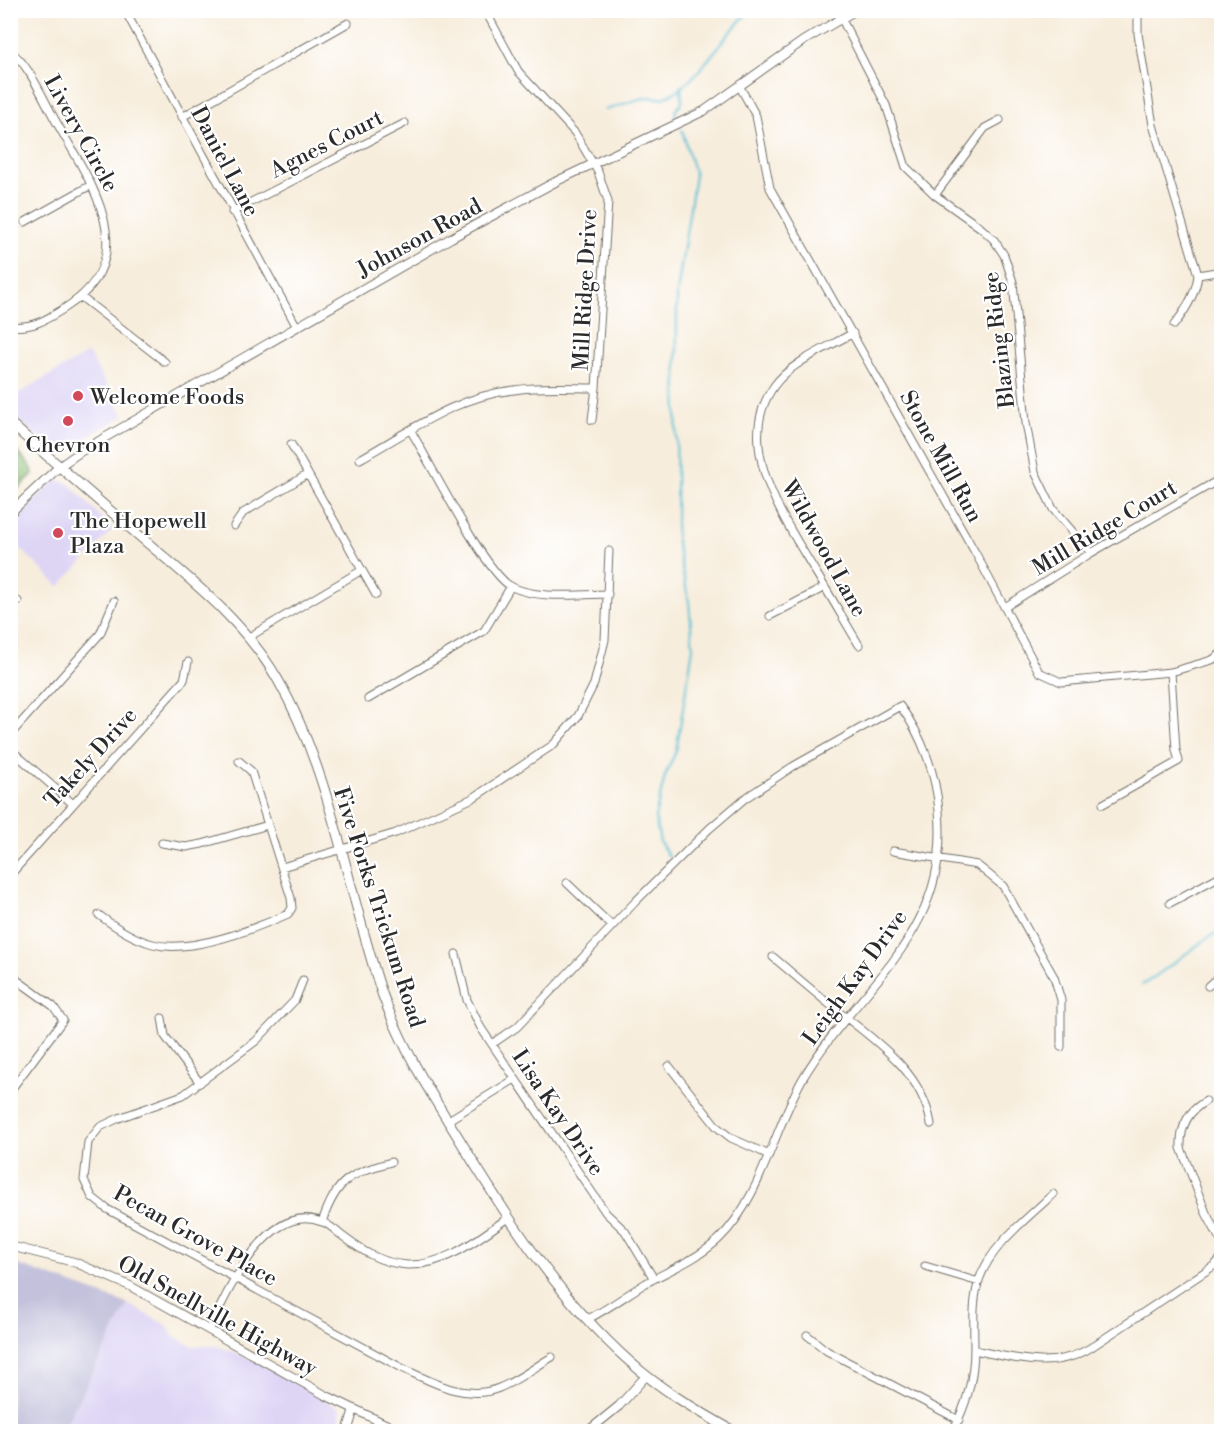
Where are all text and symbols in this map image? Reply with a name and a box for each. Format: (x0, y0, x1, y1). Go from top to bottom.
street label: Livery Circle (38, 71, 124, 197)
street label: Daniel Lane (184, 102, 265, 221)
street label: Agnes Court (265, 104, 388, 185)
street label: Johnson Road (352, 193, 487, 284)
street label: Mill Ridge Drive (568, 208, 603, 372)
street label: Blazing Ridge (978, 270, 1021, 411)
place label: Welcome Foods (89, 384, 244, 411)
street label: Stone Mill Run (893, 386, 988, 527)
marker: Welcome Foods (71, 389, 85, 403)
marker: Chevron (61, 414, 75, 428)
place label: Chevron (26, 432, 110, 459)
street label: Mill Ridge Court (1028, 474, 1182, 582)
street label: Wildwood Lane (774, 475, 872, 622)
place label: The Hopewell Plaza (70, 508, 207, 560)
marker: The Hopewell Plaza (51, 526, 65, 540)
street label: Takely Drive (39, 702, 143, 814)
street label: Five Forks Trickum Road (327, 784, 430, 1032)
street label: Leigh Kay Drive (797, 905, 913, 1051)
street label: Lisa Kay Drive (506, 1045, 610, 1181)
street label: Pecan Grove Place (109, 1180, 282, 1293)
street label: Old Snellville Highway (113, 1250, 322, 1383)

